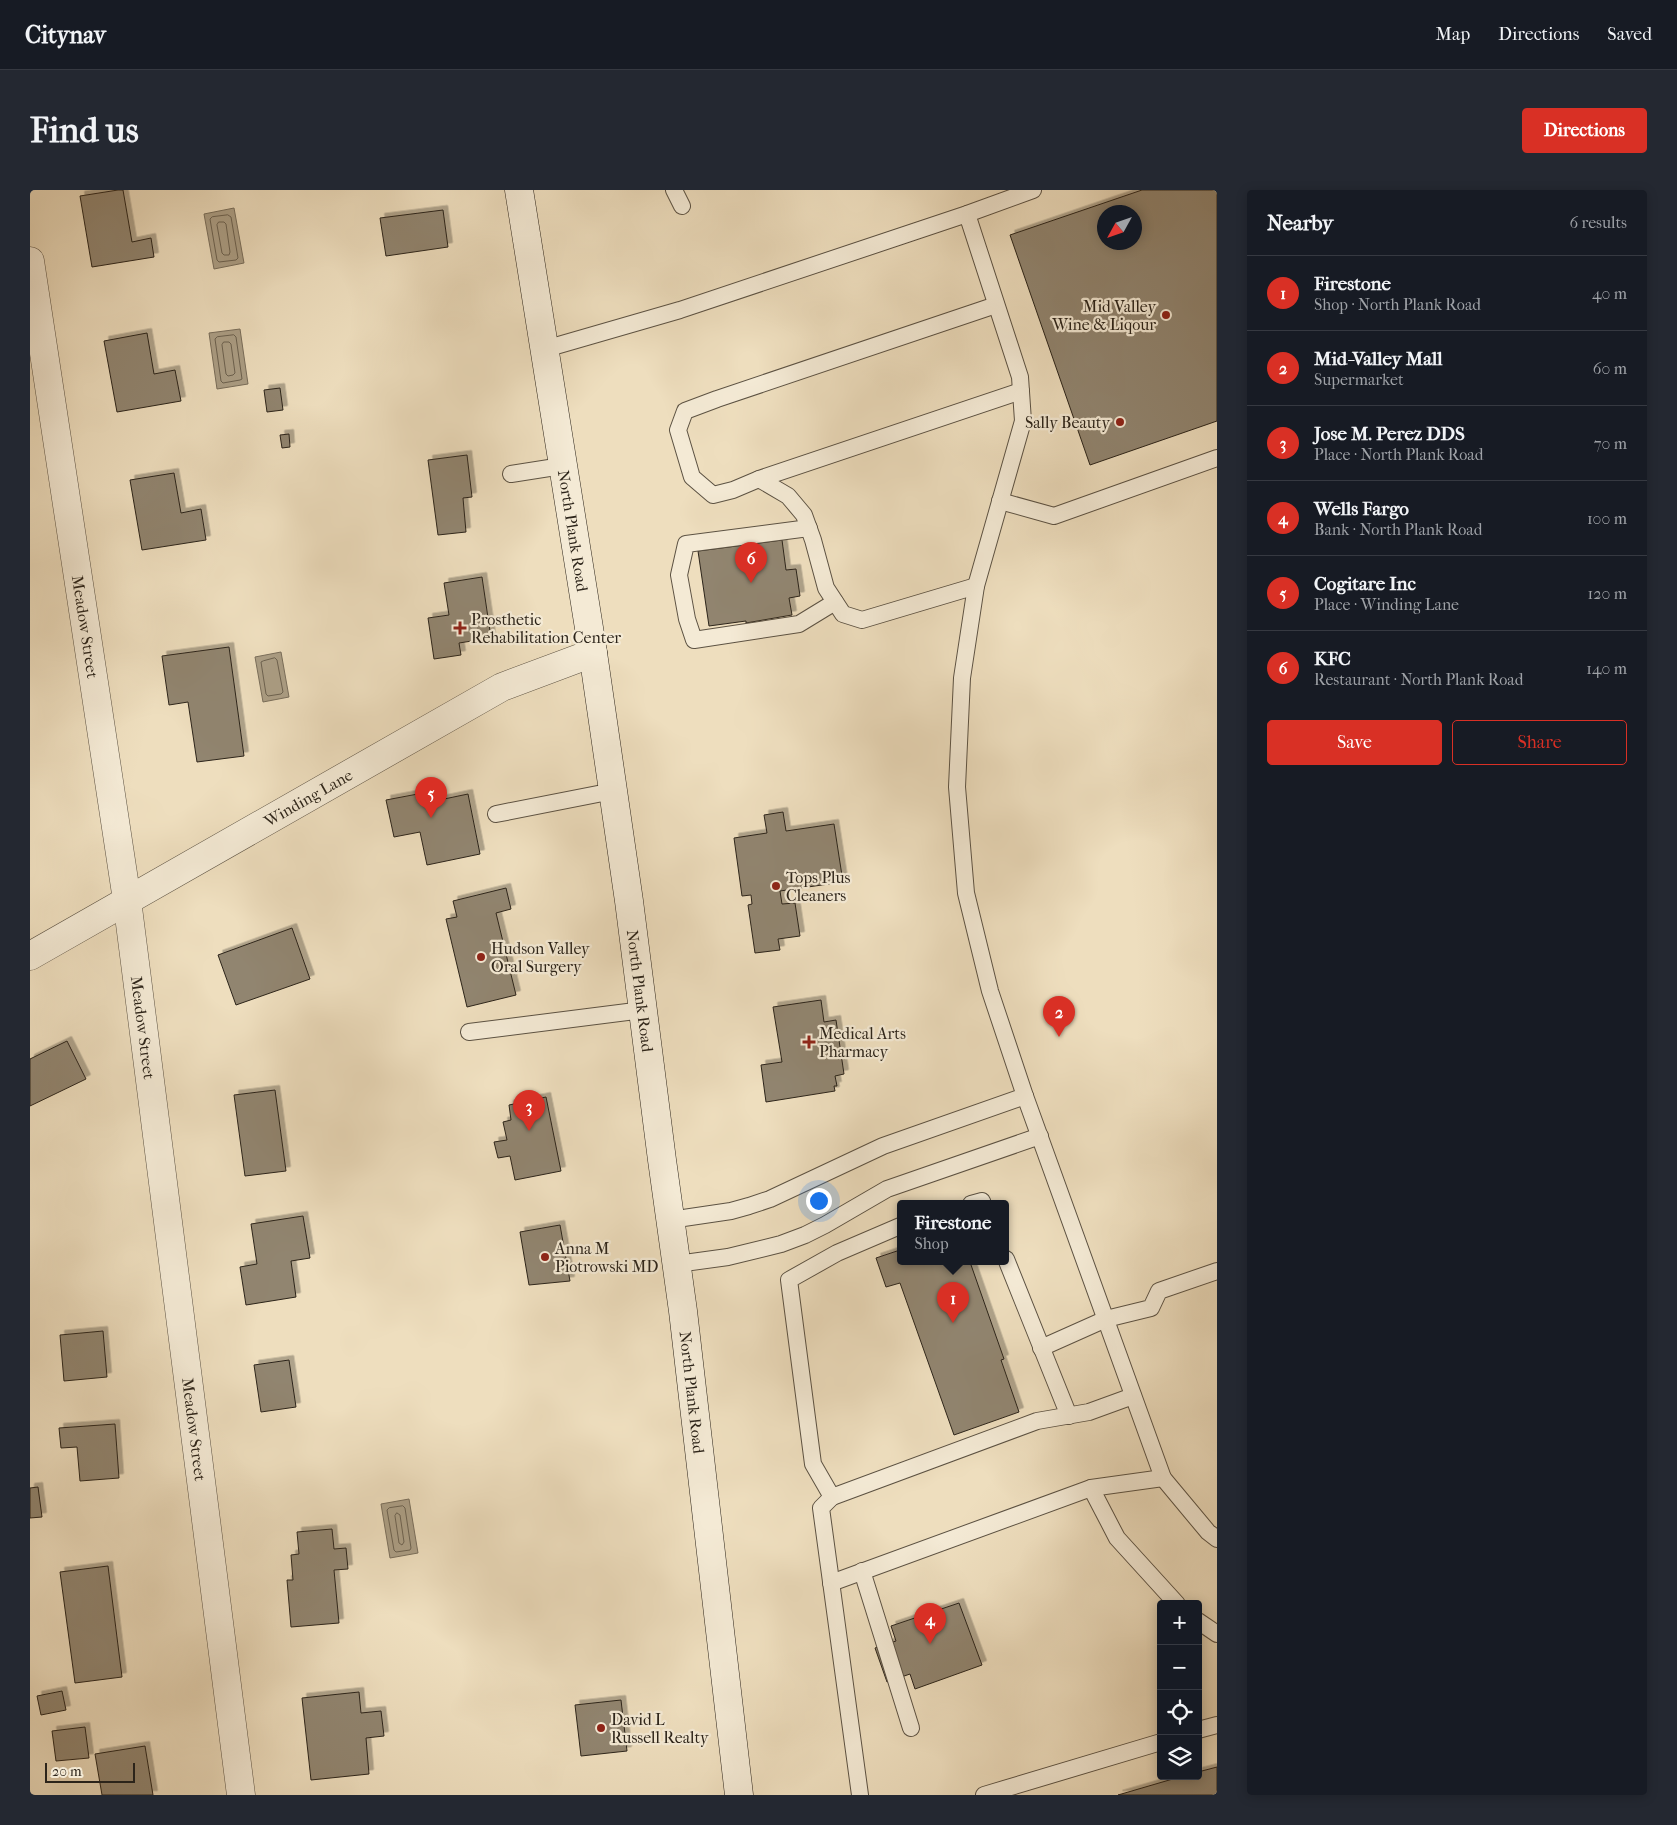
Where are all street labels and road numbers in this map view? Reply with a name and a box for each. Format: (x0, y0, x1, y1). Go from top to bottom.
street label: North Plank Road (554, 468, 593, 593)
street label: Meadow Street (68, 574, 103, 680)
street label: Winding Lane (260, 765, 356, 831)
street label: North Plank Road (623, 929, 658, 1053)
street label: Meadow Street (127, 975, 159, 1081)
street label: North Plank Road (676, 1330, 709, 1455)
street label: Meadow Street (178, 1377, 210, 1482)

